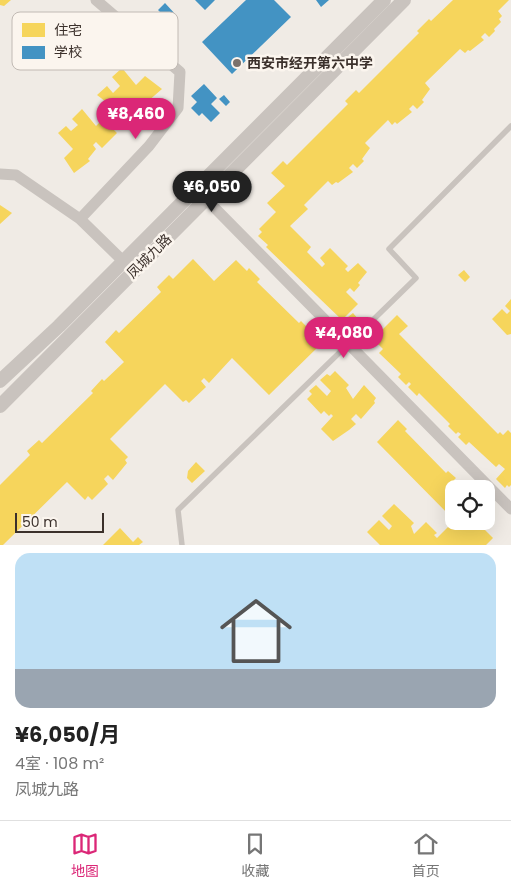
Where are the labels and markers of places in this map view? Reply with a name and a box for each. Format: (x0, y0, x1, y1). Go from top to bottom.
place label: 西安市经开第六中学 (247, 53, 373, 73)
marker: 西安市经开第六中学 (231, 57, 243, 69)
pin: ¥8,460 (95, 98, 177, 140)
pin: ¥6,050 (171, 170, 253, 213)
pin: ¥4,080 (303, 316, 385, 359)

